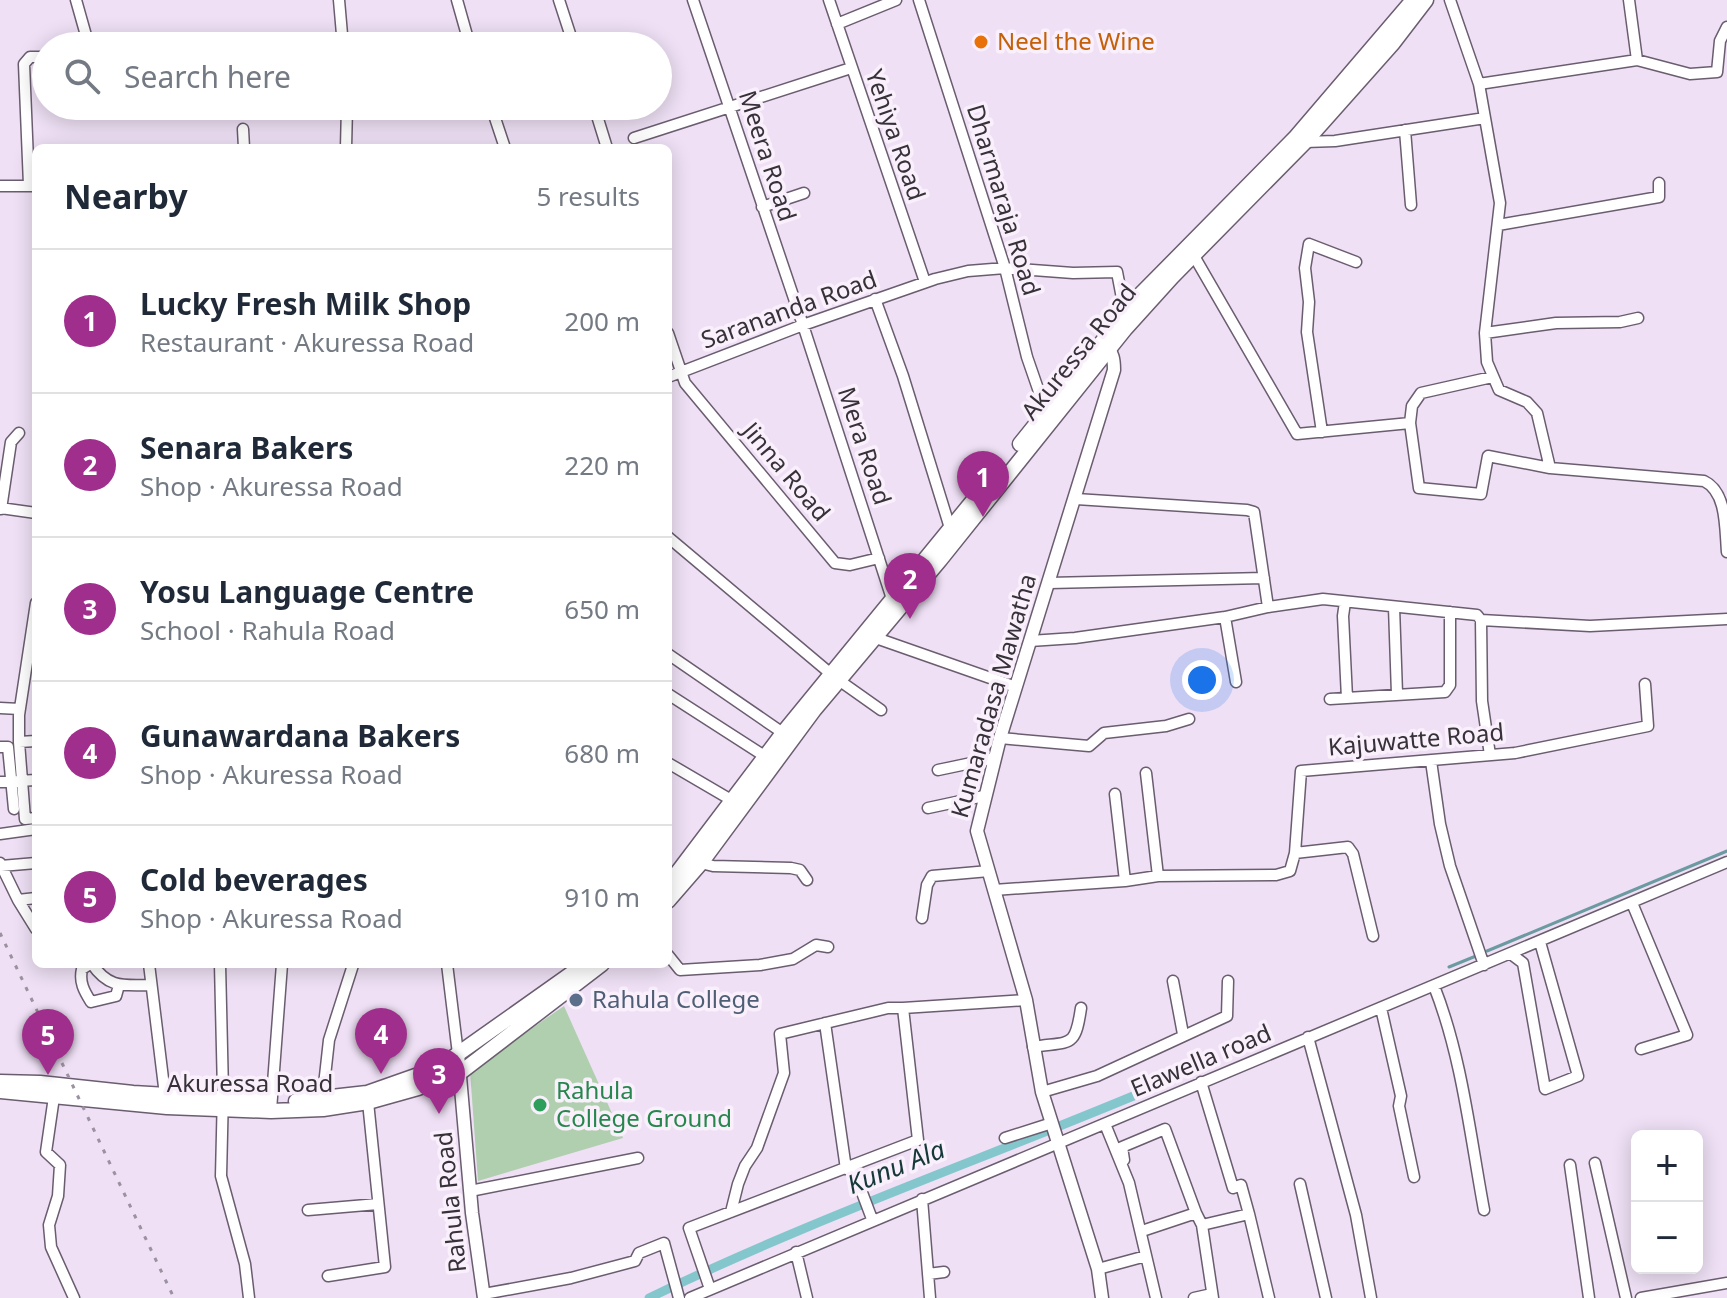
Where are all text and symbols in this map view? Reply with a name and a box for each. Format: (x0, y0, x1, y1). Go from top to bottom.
place label: Neel the Wine (997, 24, 1155, 57)
search box (32, 32, 672, 120)
marker: Neel the Wine (972, 33, 990, 51)
icon: search (60, 54, 104, 98)
text: Search here (124, 56, 291, 97)
street label: Yehiya Road (859, 65, 934, 204)
street label: Meera Road (732, 86, 805, 225)
street label: Dharmaraja Road (960, 100, 1049, 299)
text: Nearby (64, 173, 188, 219)
text: 5 results (536, 178, 640, 214)
street label: Sarananda Road (696, 261, 881, 356)
street label: Akuressa Road (1013, 276, 1143, 426)
text: Lucky Fresh Milk Shop (140, 283, 471, 324)
text: 1 (83, 303, 97, 339)
text: 200 m (564, 303, 640, 339)
text: Restaurant · Akuressa Road (140, 324, 474, 360)
street label: Mera Road (831, 382, 900, 509)
street label: Jinna Road (735, 413, 838, 528)
text: Senara Bakers (140, 427, 353, 468)
text: 2 (83, 447, 97, 483)
text: 220 m (564, 447, 640, 483)
pin: 1 (957, 451, 1009, 517)
text: Shop · Akuressa Road (140, 468, 403, 504)
pin: 2 (884, 553, 936, 619)
street label: Kumaradasa Mawatha (942, 570, 1043, 821)
text: Yosu Language Centre (140, 571, 474, 612)
text: 3 (83, 591, 97, 627)
text: 650 m (564, 591, 640, 627)
text: School · Rahula Road (140, 612, 395, 648)
your location (1182, 660, 1222, 700)
street label: Kajuwatte Road (1327, 714, 1505, 763)
text: Gunawardana Bakers (140, 715, 460, 756)
text: 4 (83, 735, 97, 771)
text: 680 m (564, 735, 640, 771)
text: Shop · Akuressa Road (140, 756, 403, 792)
text: Cold beverages (140, 859, 368, 900)
text: 5 (83, 879, 97, 915)
text: 910 m (564, 879, 640, 915)
text: Shop · Akuressa Road (140, 900, 403, 936)
place label: Rahula College (592, 982, 760, 1015)
marker: Rahula College (567, 991, 585, 1009)
pin: 4 (355, 1008, 407, 1074)
pin: 5 (22, 1009, 74, 1075)
street label: Elawella road (1125, 1015, 1276, 1104)
pin: 3 (413, 1048, 465, 1114)
street label: Akuressa Road (167, 1066, 333, 1099)
place label: Rahula College Ground (556, 1073, 732, 1134)
marker: Rahula College Ground (531, 1096, 549, 1114)
street label: Rahula Road (426, 1130, 473, 1274)
water label: Kunu Ala (841, 1130, 950, 1202)
map controls (1631, 1130, 1703, 1274)
button: + (1631, 1130, 1703, 1202)
button: − (1631, 1202, 1703, 1274)

